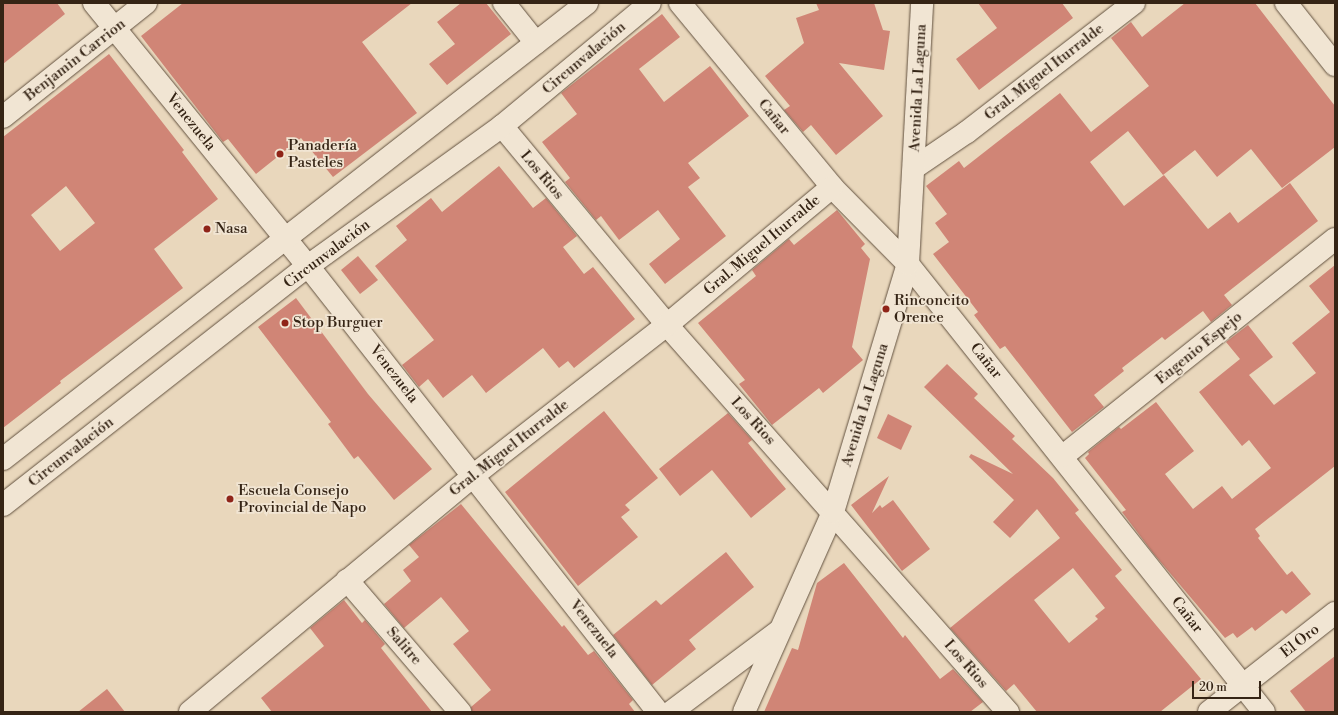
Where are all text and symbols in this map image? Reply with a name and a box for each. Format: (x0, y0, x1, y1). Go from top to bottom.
street label: Benjamin Carrion (21, 15, 129, 105)
street label: Circunvalación (539, 18, 629, 98)
street label: Gral. Miguel Iturralde (981, 20, 1107, 124)
street label: Avenida La Laguna (906, 23, 930, 153)
street label: Venezuela (162, 90, 220, 154)
street label: Cañar (754, 95, 794, 139)
place label: Panadería Pasteles (288, 136, 357, 171)
street label: Los Rios (516, 147, 568, 203)
marker: Panadería Pasteles (275, 149, 285, 159)
street label: Gral. Miguel Iturralde (700, 191, 824, 299)
street label: Circunvalación (280, 216, 374, 292)
place label: Nasa (215, 220, 248, 238)
marker: Nasa (202, 224, 212, 234)
place label: Rinconcito Orence (894, 291, 969, 326)
marker: Rinconcito Orence (881, 304, 891, 314)
street label: Eugenio Espejo (1152, 308, 1246, 388)
place label: Stop Burguer (293, 314, 383, 332)
marker: Stop Burguer (280, 318, 290, 328)
street label: Cañar (966, 339, 1006, 383)
street label: Venezuela (366, 341, 422, 407)
street label: Avenida La Laguna (838, 341, 892, 469)
street label: Los Rios (727, 393, 779, 449)
street label: Gral. Miguel Iturralde (446, 396, 572, 500)
street label: Circunvalación (25, 413, 117, 491)
place label: Escuela Consejo Provincial de Napo (238, 481, 366, 516)
marker: Escuela Consejo Provincial de Napo (225, 494, 235, 504)
street label: Cañar (1167, 593, 1207, 637)
street label: Venezuela (566, 596, 622, 662)
street label: El Oro (1277, 620, 1323, 662)
street label: Salitre (383, 623, 425, 669)
street label: Los Rios (940, 636, 992, 692)
scale bar (1194, 673, 1263, 699)
text: 20 m (1199, 680, 1227, 695)

